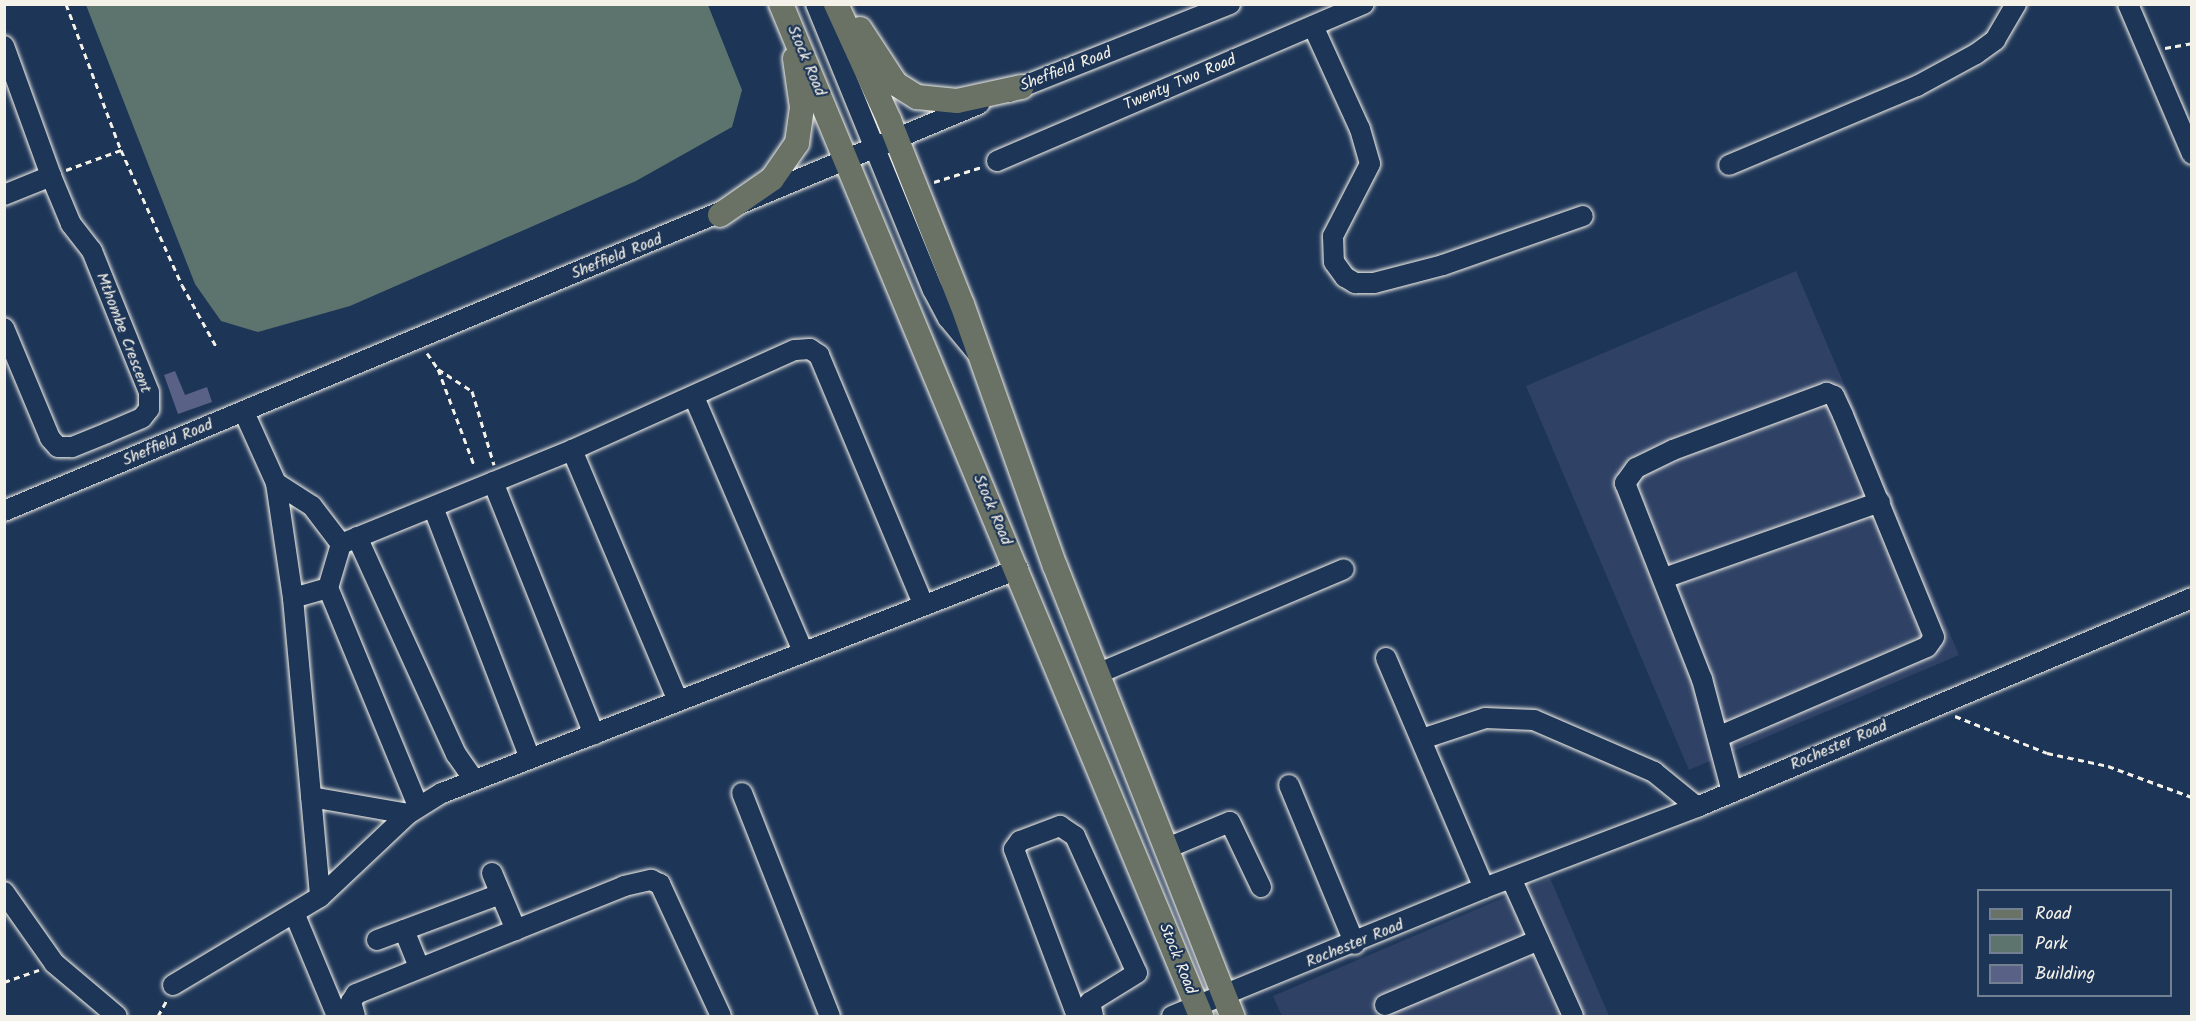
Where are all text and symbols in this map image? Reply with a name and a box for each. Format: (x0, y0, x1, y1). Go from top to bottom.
street label: Stock Road (782, 23, 830, 99)
street label: Sheffield Road (1018, 44, 1114, 96)
street label: Twenty Two Road (1121, 51, 1239, 115)
street label: Sheffield Road (569, 230, 665, 284)
street label: Mthombe Crescent (91, 270, 155, 396)
street label: Sheffield Road (120, 415, 216, 471)
street label: Stock Road (968, 472, 1016, 548)
street label: Rochester Road (1788, 717, 1890, 775)
legend (1977, 889, 2172, 997)
text: Road (2035, 900, 2071, 929)
street label: Rochester Road (1303, 916, 1407, 972)
street label: Stock Road (1154, 921, 1200, 997)
text: Park (2035, 930, 2068, 959)
text: Building (2035, 960, 2095, 989)

